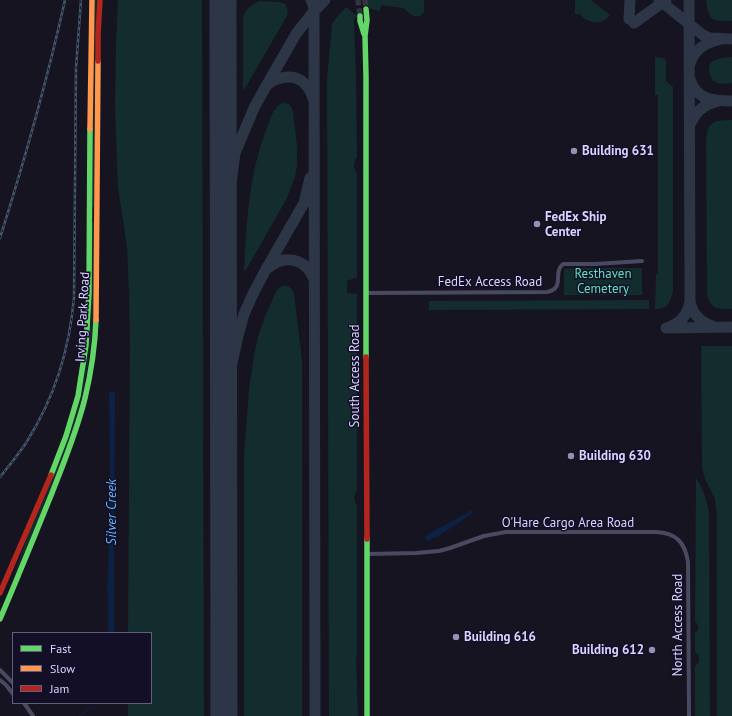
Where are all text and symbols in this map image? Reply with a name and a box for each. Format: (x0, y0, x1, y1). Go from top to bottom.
place label: Building 631 (582, 143, 654, 159)
marker: Building 631 (569, 146, 579, 156)
place label: FedEx Ship Center (545, 209, 607, 240)
marker: FedEx Ship Center (532, 219, 542, 229)
park label: Resthaven Cemetery (575, 266, 631, 297)
street label: Irving Park Road (73, 271, 93, 363)
street label: FedEx Access Road (438, 274, 542, 290)
street label: South Access Road (347, 325, 363, 427)
place label: Building 630 (579, 448, 651, 464)
marker: Building 630 (566, 451, 576, 461)
water label: Silver Creek (104, 479, 120, 545)
street label: O'Hare Cargo Area Road (502, 515, 634, 531)
street label: North Access Road (670, 574, 686, 676)
place label: Building 616 (464, 629, 536, 645)
legend (12, 632, 152, 704)
marker: Building 616 (451, 632, 461, 642)
text: Fast (50, 641, 71, 656)
place label: Building 612 (572, 642, 644, 658)
marker: Building 612 (647, 645, 657, 655)
text: Slow (50, 661, 75, 676)
text: Jam (50, 681, 69, 696)

